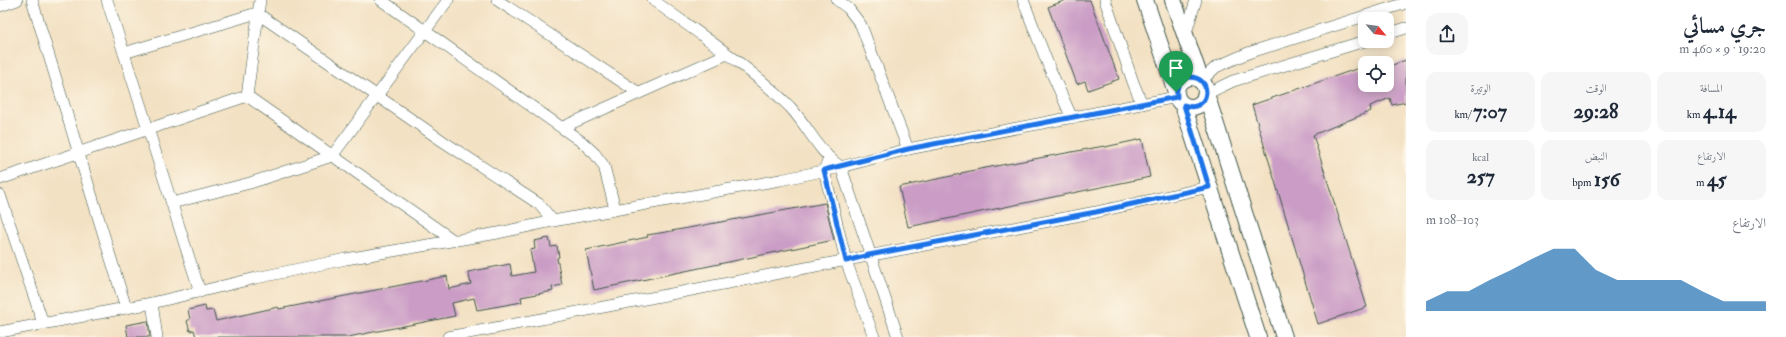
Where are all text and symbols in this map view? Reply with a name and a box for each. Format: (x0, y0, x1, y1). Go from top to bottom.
north arrow (1358, 12, 1394, 48)
map controls (1358, 12, 1394, 92)
text: جري مسائي (1683, 12, 1766, 40)
button: share (1426, 13, 1468, 55)
text: 19:20 · 9 × 460 m (1679, 41, 1766, 57)
pin (1159, 51, 1193, 92)
button: locate (1358, 56, 1394, 92)
icon: arrive (1165, 57, 1187, 79)
text: الوتيرة (1471, 82, 1491, 95)
text: الوقت (1585, 82, 1607, 95)
text: المسافة (1700, 82, 1723, 95)
text: 7:07 (1473, 99, 1507, 124)
text: 29:28 (1574, 99, 1618, 124)
text: 4.14 (1703, 99, 1736, 124)
text: /km (1454, 108, 1473, 121)
text: km (1687, 108, 1703, 121)
text: النبض (1585, 150, 1607, 163)
text: الارتفاع (1697, 150, 1726, 163)
text: kcal (1472, 151, 1489, 164)
text: 257 (1467, 164, 1495, 189)
text: 156 (1594, 167, 1620, 192)
text: 45 (1707, 167, 1727, 192)
text: bpm (1572, 176, 1594, 189)
text: m (1696, 176, 1707, 189)
text: 103–108 m (1426, 212, 1479, 228)
text: الارتفاع (1732, 215, 1766, 231)

